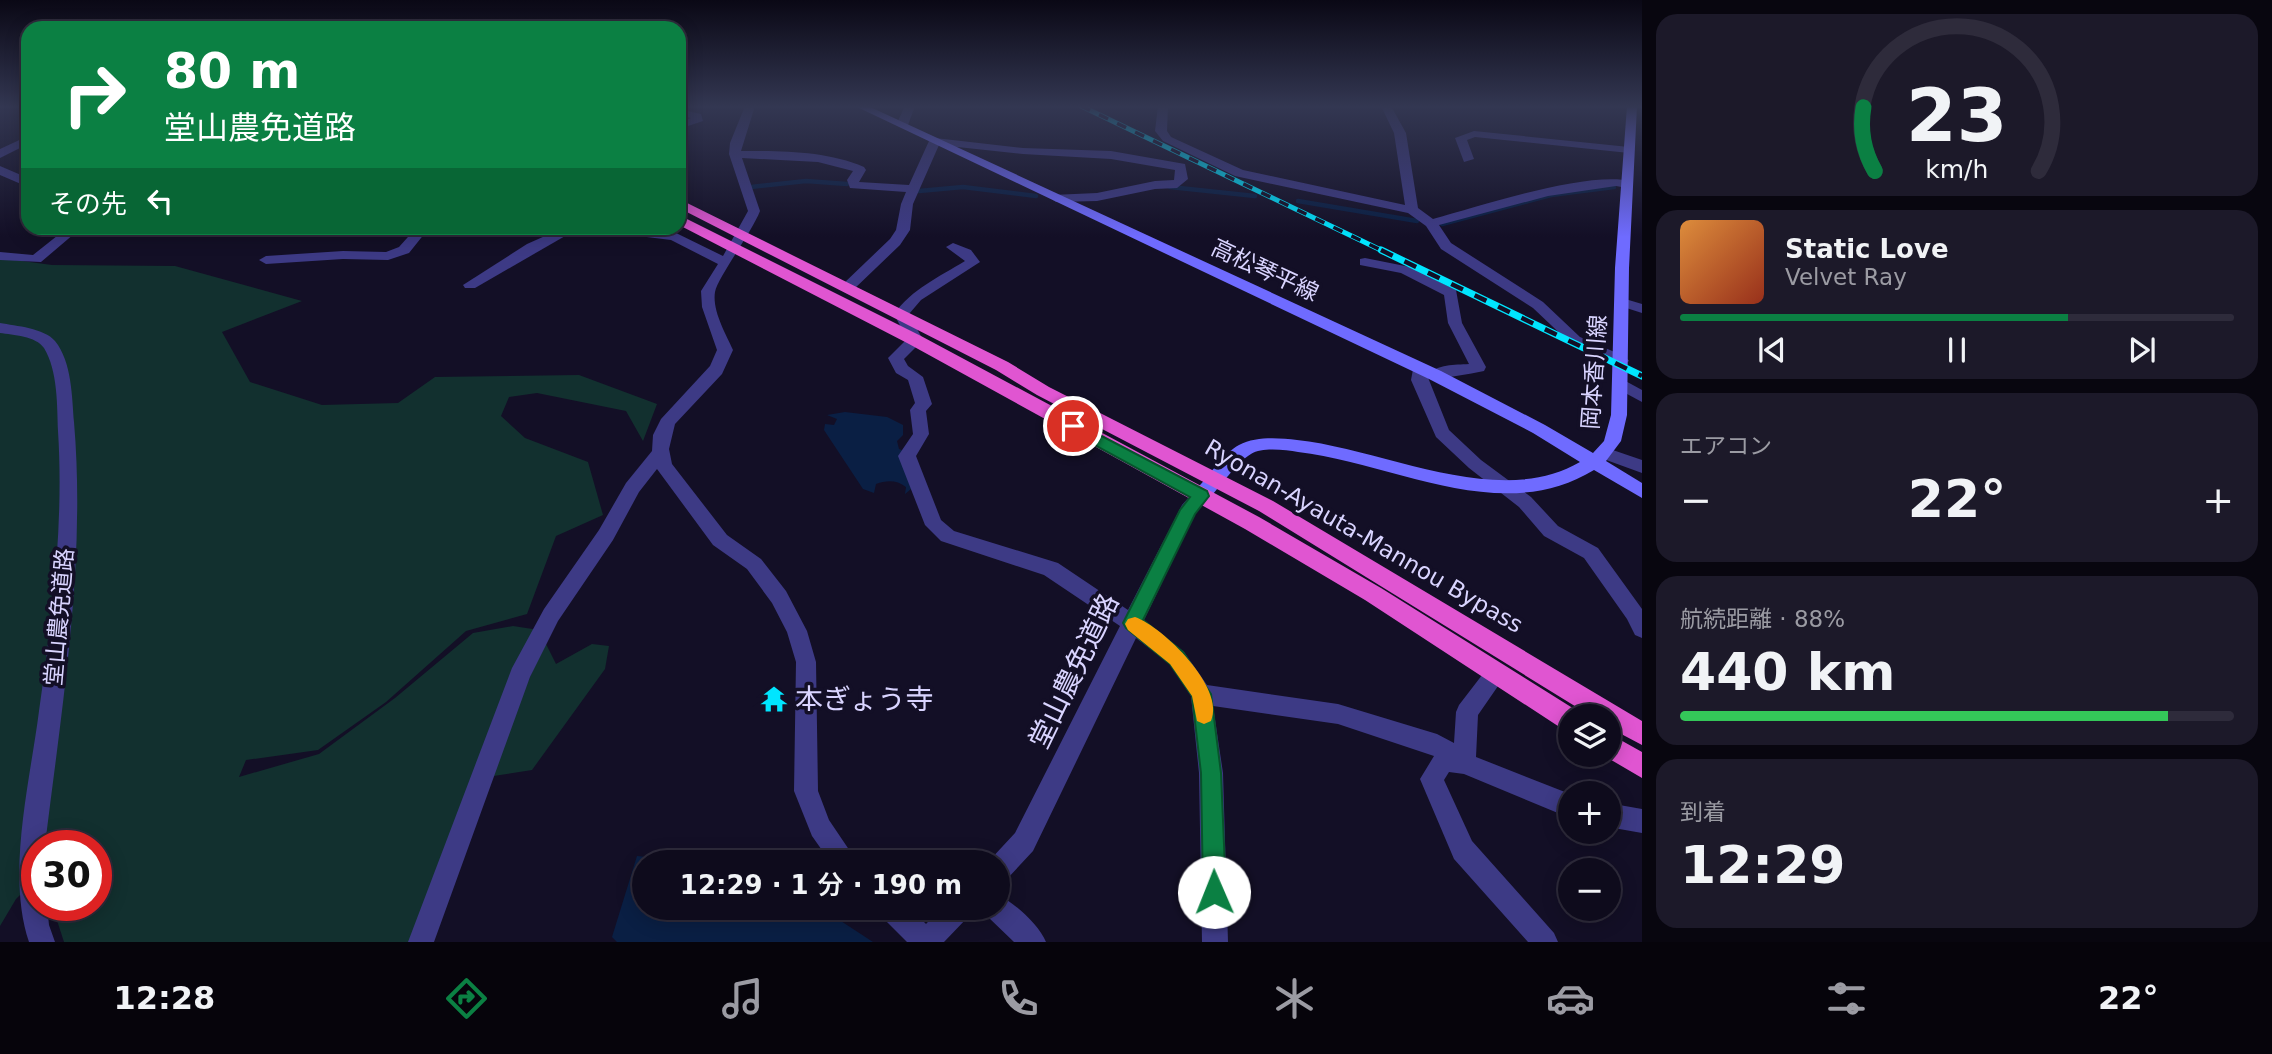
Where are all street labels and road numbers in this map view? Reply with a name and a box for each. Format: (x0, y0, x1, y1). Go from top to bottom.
street label: 高松琴平線 (1207, 234, 1323, 306)
street label: 岡本香川線 (1577, 314, 1611, 430)
street label: Ryonan-Ayauta-Mannou Bypass (1201, 434, 1527, 638)
street label: 堂山農免道路 (40, 547, 78, 687)
street label: 堂山農免道路 (1022, 588, 1126, 754)

